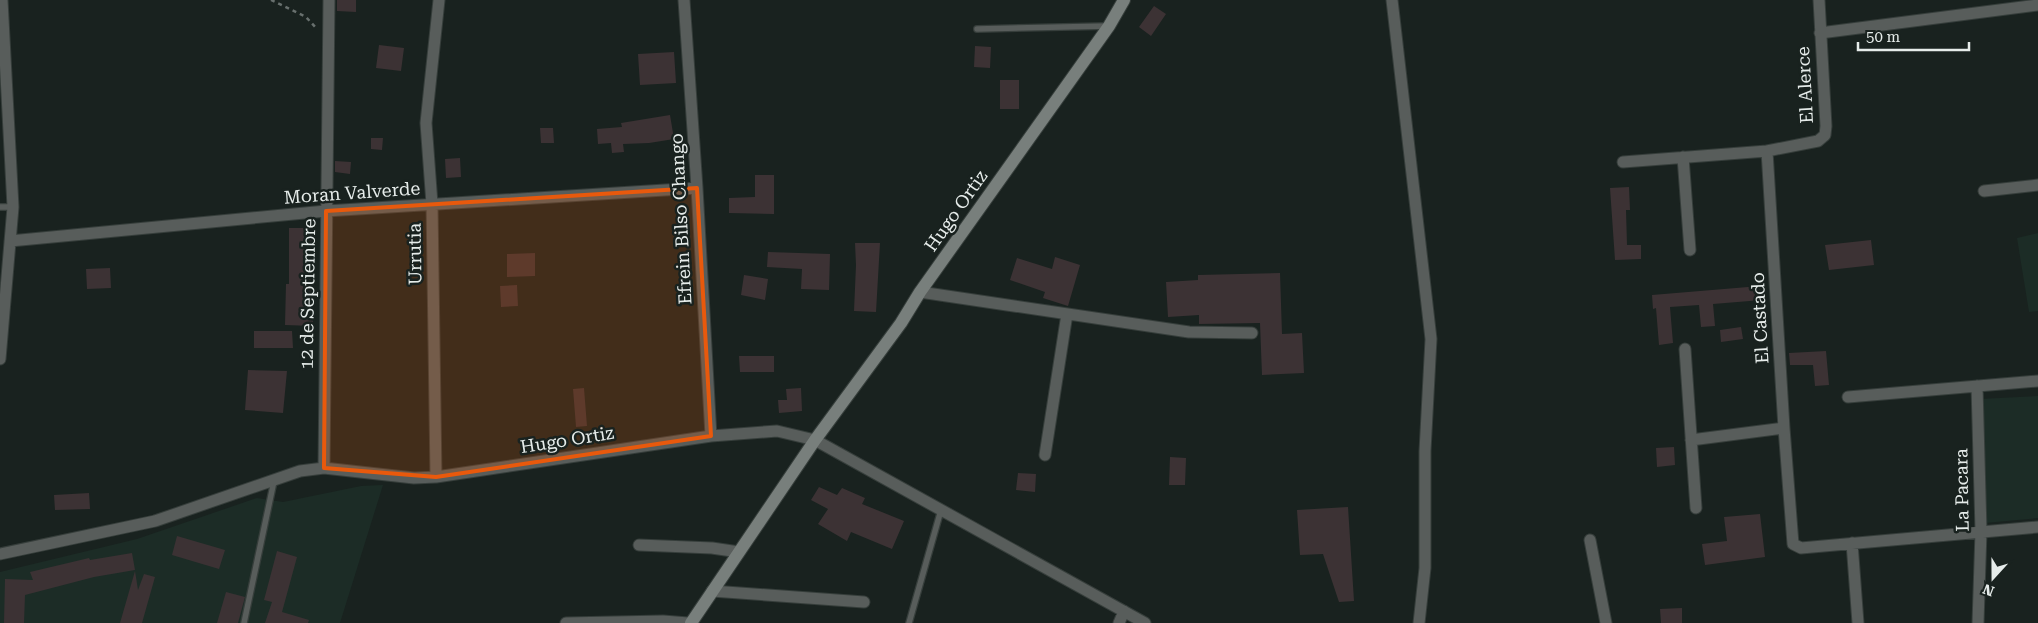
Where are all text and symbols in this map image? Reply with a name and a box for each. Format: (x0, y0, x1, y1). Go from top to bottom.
scale bar (1858, 20, 1969, 52)
text: 50 m (1866, 28, 1901, 46)
street label: El Alerce (1792, 46, 1817, 124)
street label: Efrein Bilso Chango (666, 133, 695, 305)
street label: Hugo Ortiz (920, 166, 992, 255)
street label: Moran Valverde (283, 177, 421, 208)
street label: 12 de Septiembre (296, 218, 319, 370)
street label: Urrutia (403, 222, 426, 285)
street label: El Castado (1747, 272, 1772, 364)
street label: Hugo Ortiz (519, 422, 616, 457)
street label: La Pacara (1950, 448, 1973, 532)
north arrow (1968, 553, 2018, 603)
text: N (1980, 581, 1996, 600)

